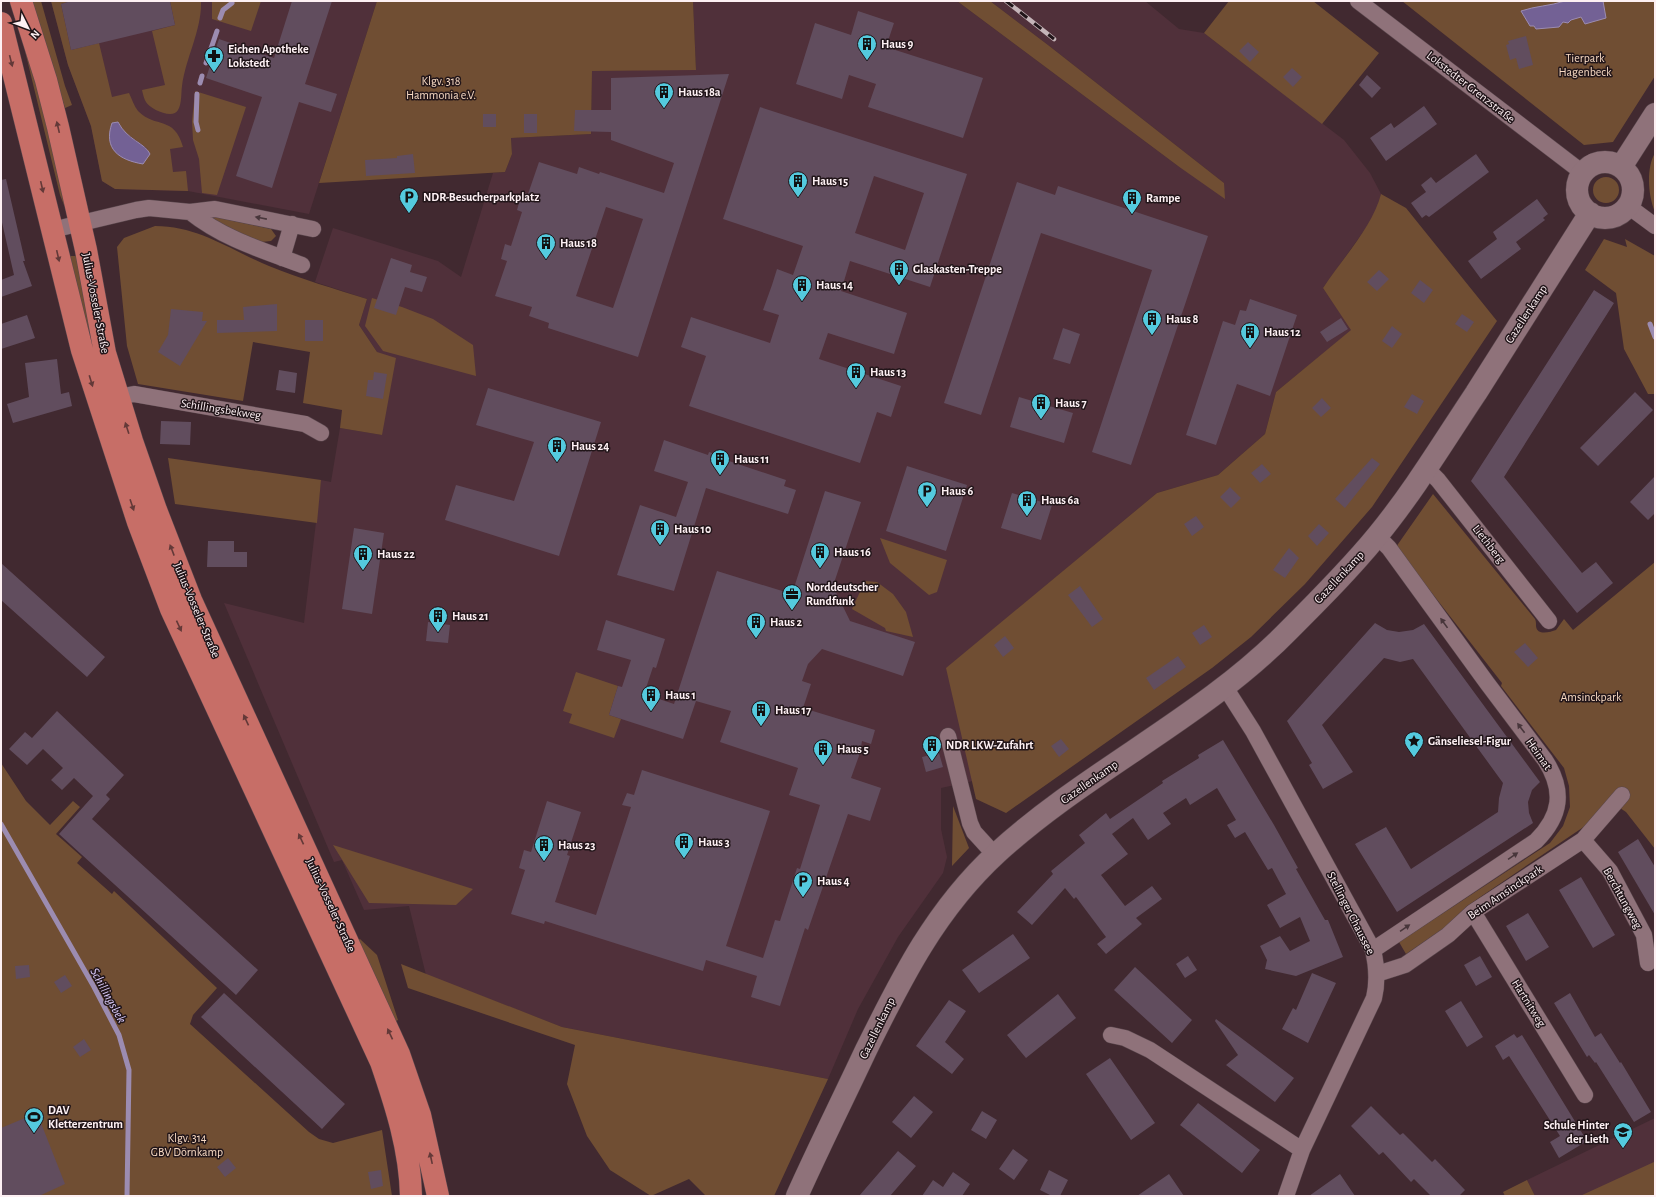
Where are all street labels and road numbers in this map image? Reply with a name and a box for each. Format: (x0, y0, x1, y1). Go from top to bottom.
street label: Lokstedter Grenzstraße (1425, 49, 1517, 125)
street label: Julius-Vosseler-Straße (80, 252, 112, 354)
street label: Gazellenkamp (1503, 283, 1549, 345)
street label: Schillingsbekweg (180, 397, 262, 421)
street label: Liethberg (1470, 523, 1508, 566)
street label: Gazellenkamp (1312, 548, 1366, 606)
street label: Julius-Vosseler-Straße (172, 561, 222, 659)
street label: Heimat (1524, 736, 1554, 772)
street label: Gazellenkamp (1058, 758, 1120, 806)
street label: Julius-Vosseler-Straße (304, 856, 358, 954)
street label: Beim Amsinckpark (1465, 862, 1545, 921)
street label: Berchtungweg (1601, 866, 1645, 931)
street label: Stellinger Chaussee (1325, 870, 1377, 956)
street label: Hartnitweg (1510, 977, 1548, 1029)
street label: Gazellenkamp (857, 995, 897, 1061)

